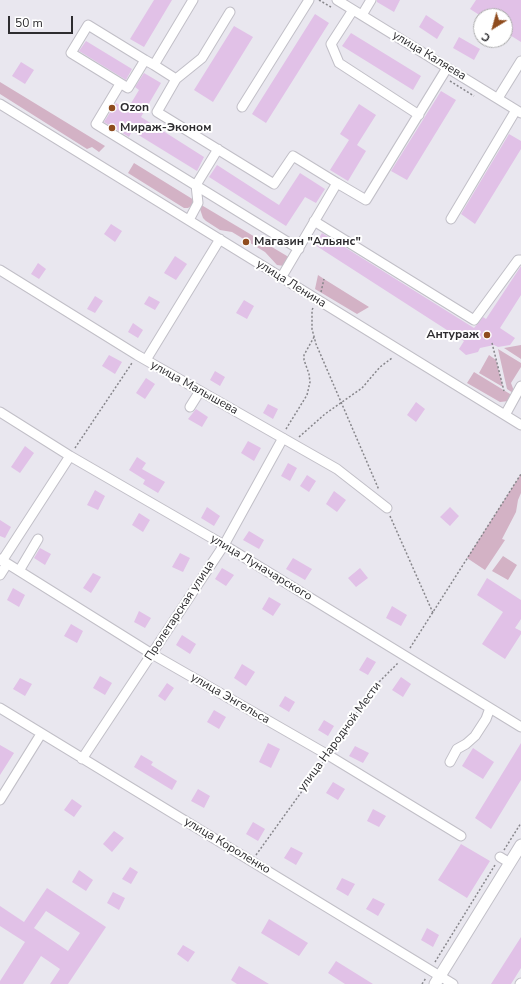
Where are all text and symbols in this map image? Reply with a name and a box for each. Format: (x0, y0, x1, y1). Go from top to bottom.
scale bar (10, 8, 75, 34)
north arrow (473, 8, 513, 48)
text: 50 m (15, 15, 43, 31)
street label: улица Каляева (389, 28, 469, 84)
text: С (479, 29, 494, 45)
place label: Ozon (120, 101, 149, 115)
marker: Ozon (107, 103, 117, 113)
place label: Мираж-Эконом (120, 121, 211, 135)
marker: Мираж-Эконом (107, 123, 117, 133)
place label: Магазин "Альянс" (254, 235, 361, 249)
marker: Магазин "Альянс" (241, 237, 251, 247)
street label: улица Ленина (253, 257, 329, 311)
place label: Антураж (427, 328, 479, 342)
marker: Антураж (482, 330, 492, 340)
street label: улица Малышева (148, 358, 240, 418)
street label: улица Луначарского (207, 532, 315, 604)
street label: Пролетарская улица (142, 558, 218, 664)
street label: улица Энгельса (188, 671, 272, 727)
street label: улица Народной Мести (295, 679, 385, 795)
street label: улица Короленко (181, 815, 273, 877)

